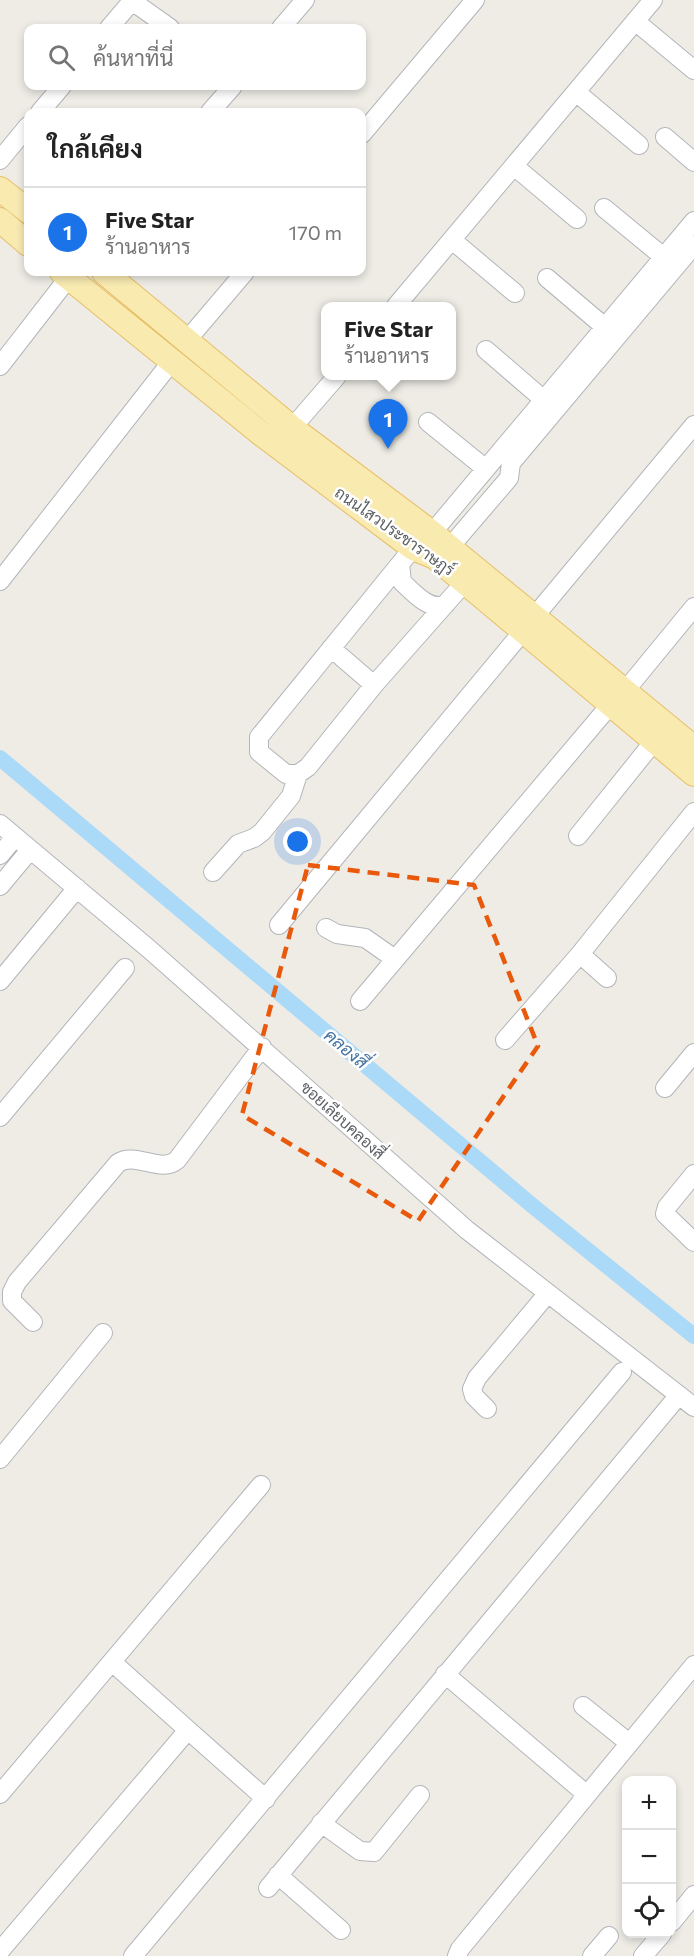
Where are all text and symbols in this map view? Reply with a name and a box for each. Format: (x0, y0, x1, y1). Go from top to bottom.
search box (24, 24, 366, 90)
icon: search (45, 41, 78, 74)
text: ค้นหาที่นี่ (93, 44, 173, 71)
text: ใกล้เคียง (48, 132, 143, 163)
text: Five Star (105, 206, 194, 233)
text: 1 (63, 220, 72, 244)
text: 170 m (289, 220, 342, 244)
text: ร้านอาหาร (105, 234, 191, 258)
popup (321, 302, 456, 380)
text: Five Star (344, 315, 433, 342)
text: ร้านอาหาร (344, 343, 430, 367)
pin: 1 (368, 400, 408, 449)
street label: ถนนไสวประชาราษฎร์ (331, 481, 460, 581)
your location (283, 827, 312, 856)
water label: คลองสี่ (320, 1021, 377, 1074)
street label: ซอยเลียบคลองสี่ (297, 1074, 392, 1162)
map controls (622, 1776, 676, 1938)
button: + (622, 1776, 676, 1830)
button: − (622, 1830, 676, 1884)
button: locate (622, 1884, 676, 1938)

